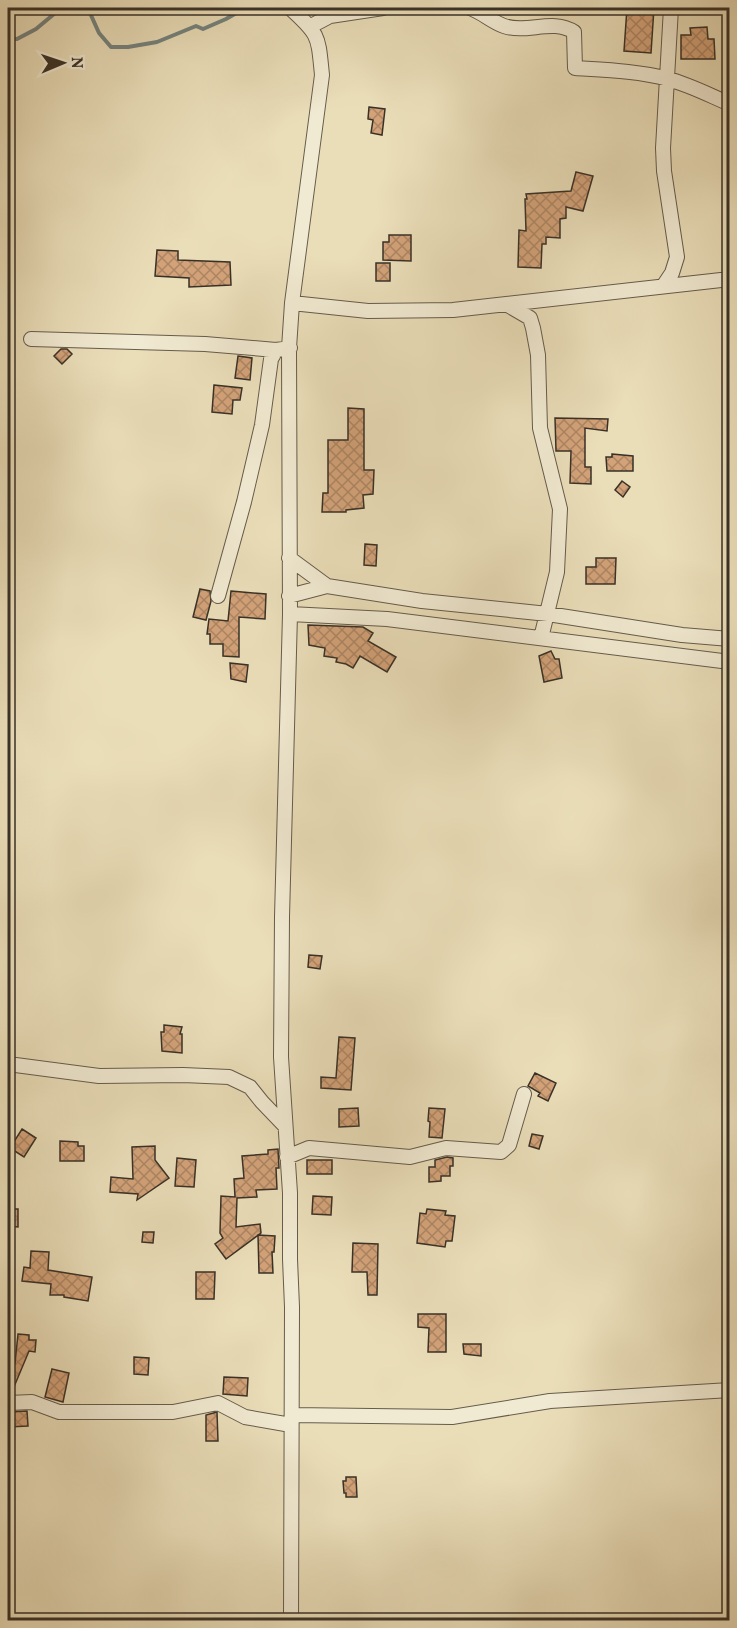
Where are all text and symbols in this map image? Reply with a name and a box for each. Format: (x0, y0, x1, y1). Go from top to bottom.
north arrow (33, 33, 93, 93)
text: N (65, 56, 87, 69)

